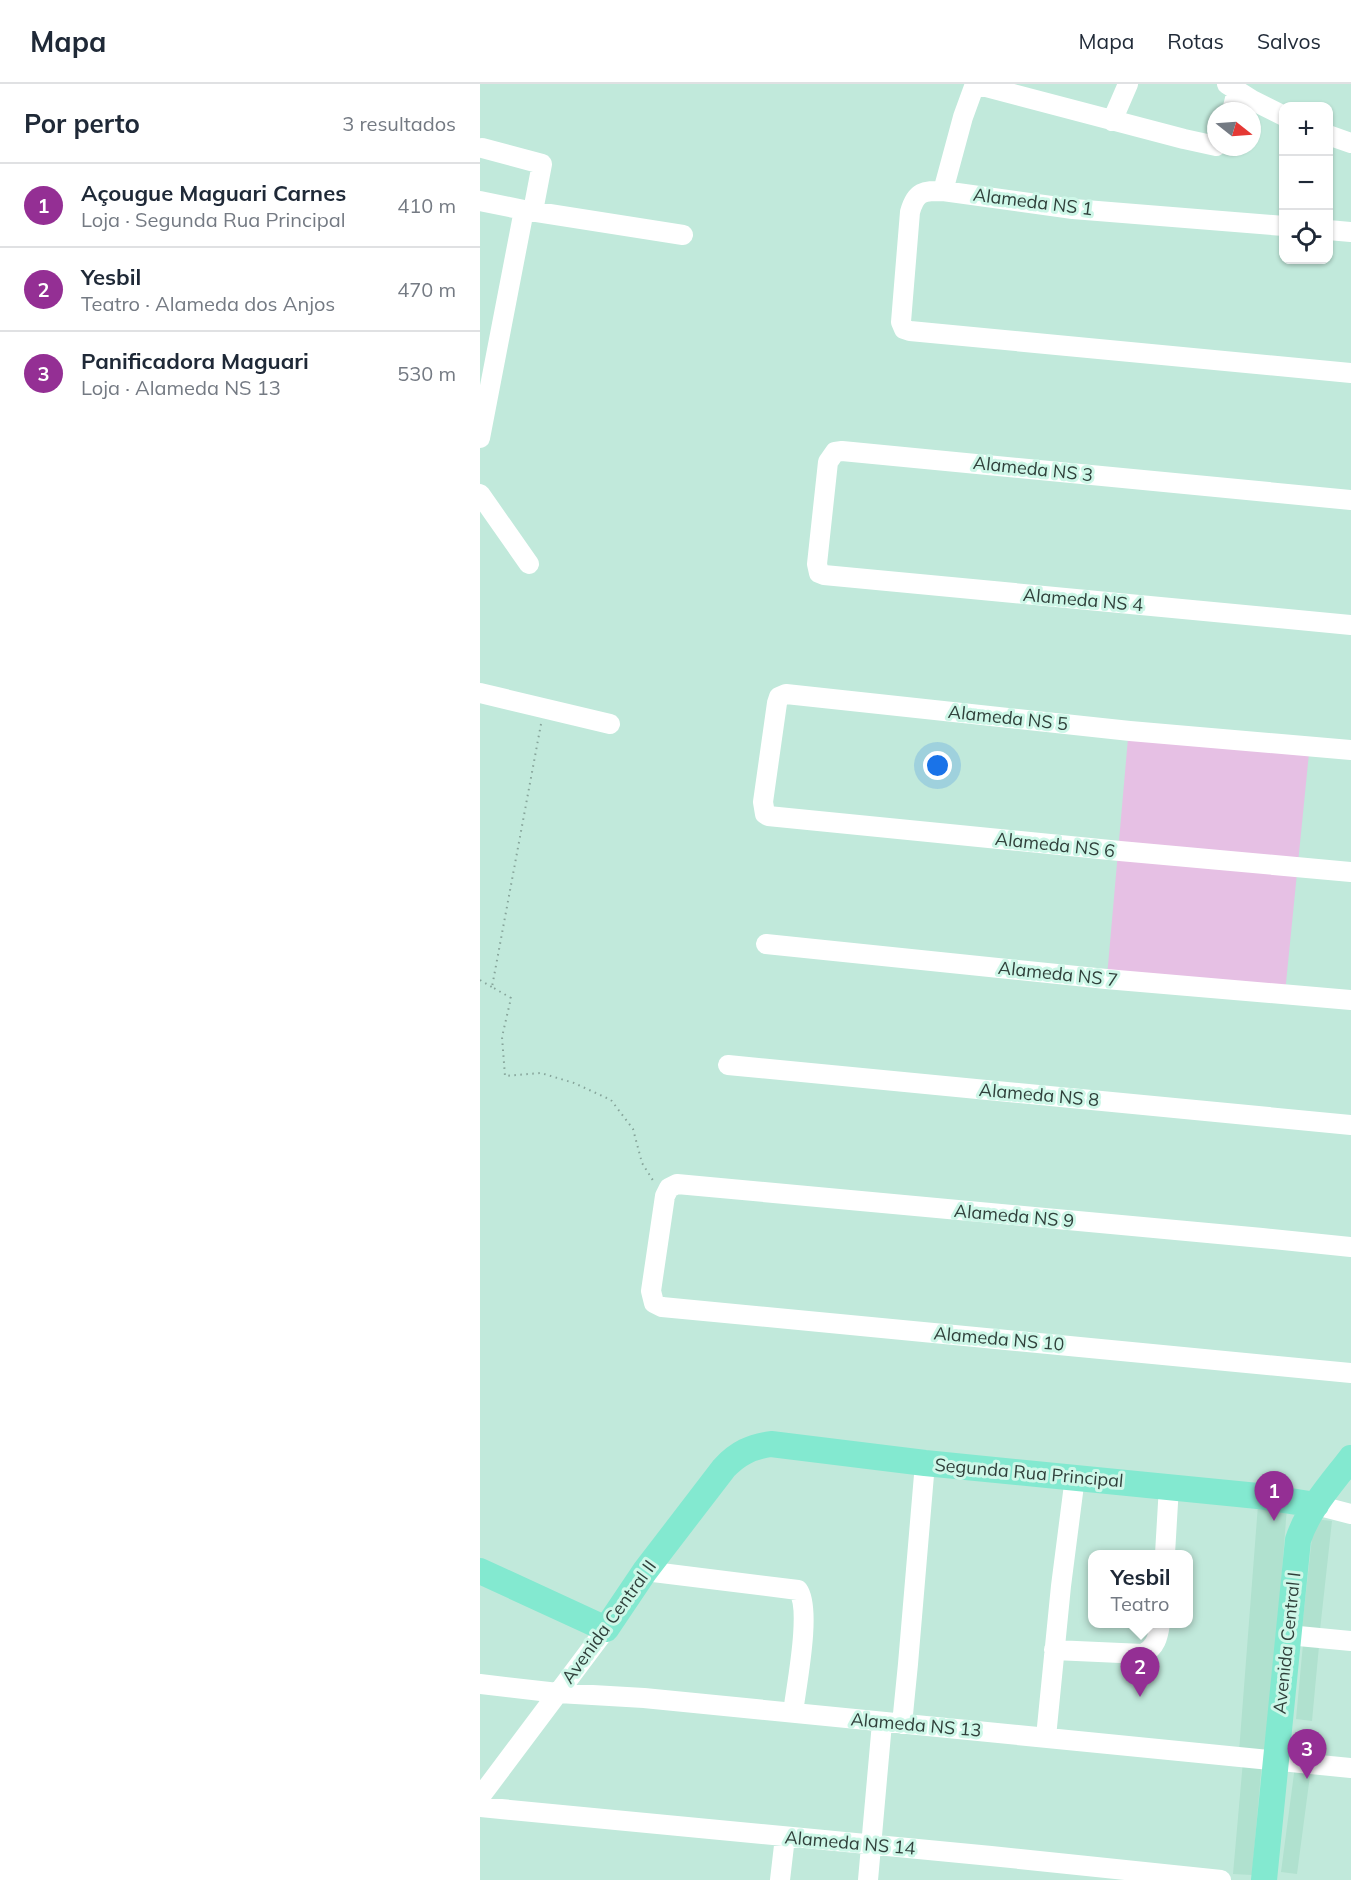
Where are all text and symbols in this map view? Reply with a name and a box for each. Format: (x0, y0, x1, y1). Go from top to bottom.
text: Mapa (30, 24, 106, 59)
text: Mapa (1079, 28, 1134, 54)
text: Rotas (1167, 28, 1224, 54)
text: Salvos (1257, 28, 1321, 54)
north arrow (1207, 102, 1261, 156)
map controls (1279, 102, 1333, 264)
button: + (1279, 102, 1333, 156)
text: Por perto (24, 107, 140, 140)
text: 3 resultados (342, 111, 456, 136)
button: − (1279, 156, 1333, 210)
text: Açougue Maguari Carnes (81, 179, 346, 207)
street label: Alameda NS 1 (972, 183, 1094, 220)
text: 1 (38, 193, 50, 218)
text: 410 m (397, 193, 456, 218)
text: Loja · Segunda Rua Principal (81, 207, 346, 232)
button: locate (1279, 210, 1333, 264)
text: Yesbil (81, 263, 141, 291)
text: 2 (38, 277, 50, 302)
text: 470 m (397, 277, 456, 302)
text: Teatro · Alameda dos Anjos (81, 291, 335, 316)
text: Panificadora Maguari (81, 347, 309, 375)
text: 3 (38, 361, 50, 386)
text: 530 m (397, 361, 456, 386)
text: Loja · Alameda NS 13 (81, 375, 281, 400)
street label: Alameda NS 3 (972, 451, 1094, 486)
street label: Alameda NS 4 (1022, 583, 1144, 616)
street label: Alameda NS 5 (947, 700, 1069, 735)
your location (923, 751, 952, 780)
street label: Alameda NS 6 (994, 827, 1116, 862)
street label: Alameda NS 7 (997, 956, 1119, 991)
street label: Alameda NS 8 (978, 1078, 1100, 1111)
street label: Alameda NS 9 (953, 1199, 1075, 1232)
street label: Alameda NS 10 (933, 1321, 1065, 1356)
street label: Segunda Rua Principal (934, 1453, 1124, 1492)
pin: 1 (1254, 1472, 1294, 1521)
popup (1088, 1550, 1193, 1628)
street label: Avenida Central II (556, 1555, 661, 1688)
text: Yesbil (1110, 1563, 1171, 1591)
street label: Avenida Central I (1268, 1571, 1305, 1715)
text: Teatro (1110, 1591, 1169, 1616)
pin: 2 (1120, 1648, 1160, 1697)
street label: Alameda NS 13 (850, 1707, 982, 1742)
pin: 3 (1288, 1730, 1326, 1779)
street label: Alameda NS 14 (784, 1825, 917, 1860)

